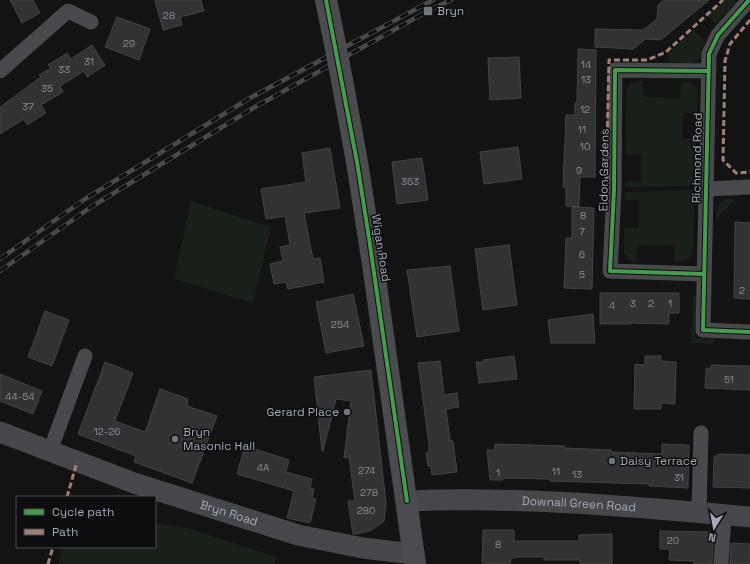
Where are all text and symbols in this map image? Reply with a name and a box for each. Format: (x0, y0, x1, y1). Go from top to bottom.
place label: Bryn (437, 3, 464, 19)
marker: Bryn (422, 5, 434, 17)
house number: 28 (163, 9, 175, 22)
house number: 29 (123, 37, 135, 50)
house number: 31 (84, 55, 94, 68)
house number: 14 (581, 58, 591, 71)
house number: 33 (58, 63, 70, 76)
house number: 13 (581, 73, 591, 86)
house number: 35 (41, 82, 53, 95)
house number: 37 (22, 100, 34, 113)
house number: 12 (580, 103, 590, 116)
street label: Richmond Road (688, 113, 706, 203)
house number: 11 (578, 123, 586, 136)
street label: Eldon Gardens (595, 128, 613, 212)
house number: 10 (580, 140, 590, 153)
house number: 9 (576, 164, 582, 177)
house number: 363 (401, 175, 419, 188)
house number: 8 (580, 209, 586, 222)
street label: Wigan Road (368, 213, 394, 283)
house number: 7 (579, 225, 585, 238)
house number: 6 (579, 248, 585, 261)
house number: 5 (579, 268, 585, 281)
house number: 2 (739, 284, 745, 297)
house number: 3 (630, 297, 636, 310)
house number: 2 (648, 297, 654, 310)
house number: 1 (668, 297, 672, 310)
house number: 4 (609, 299, 615, 312)
house number: 254 (331, 318, 349, 331)
house number: 51 (724, 373, 734, 386)
house number: 44-54 (5, 390, 35, 403)
place label: Gerard Place (266, 404, 339, 420)
marker: Gerard Place (342, 407, 352, 417)
place label: Bryn Masonic Hall (183, 424, 255, 454)
house number: 12-26 (94, 425, 120, 438)
marker: Bryn Masonic Hall (170, 434, 180, 444)
place label: Daisy Terrace (620, 453, 697, 469)
marker: Daisy Terrace (607, 456, 617, 466)
house number: 4A (257, 461, 270, 474)
house number: 274 (358, 464, 376, 477)
house number: 11 (552, 465, 560, 478)
house number: 1 (496, 466, 500, 479)
house number: 13 (572, 468, 582, 481)
house number: 31 (674, 471, 684, 484)
house number: 278 (360, 486, 378, 499)
street label: Downall Green Road (521, 493, 637, 515)
legend (16, 496, 156, 548)
street label: Bryn Road (198, 496, 260, 530)
text: Cycle path (52, 504, 114, 520)
house number: 280 (357, 504, 375, 517)
north arrow (694, 508, 734, 548)
text: Path (52, 524, 78, 540)
text: N (707, 530, 717, 545)
house number: 20 (667, 534, 679, 547)
house number: 8 (495, 538, 501, 551)

